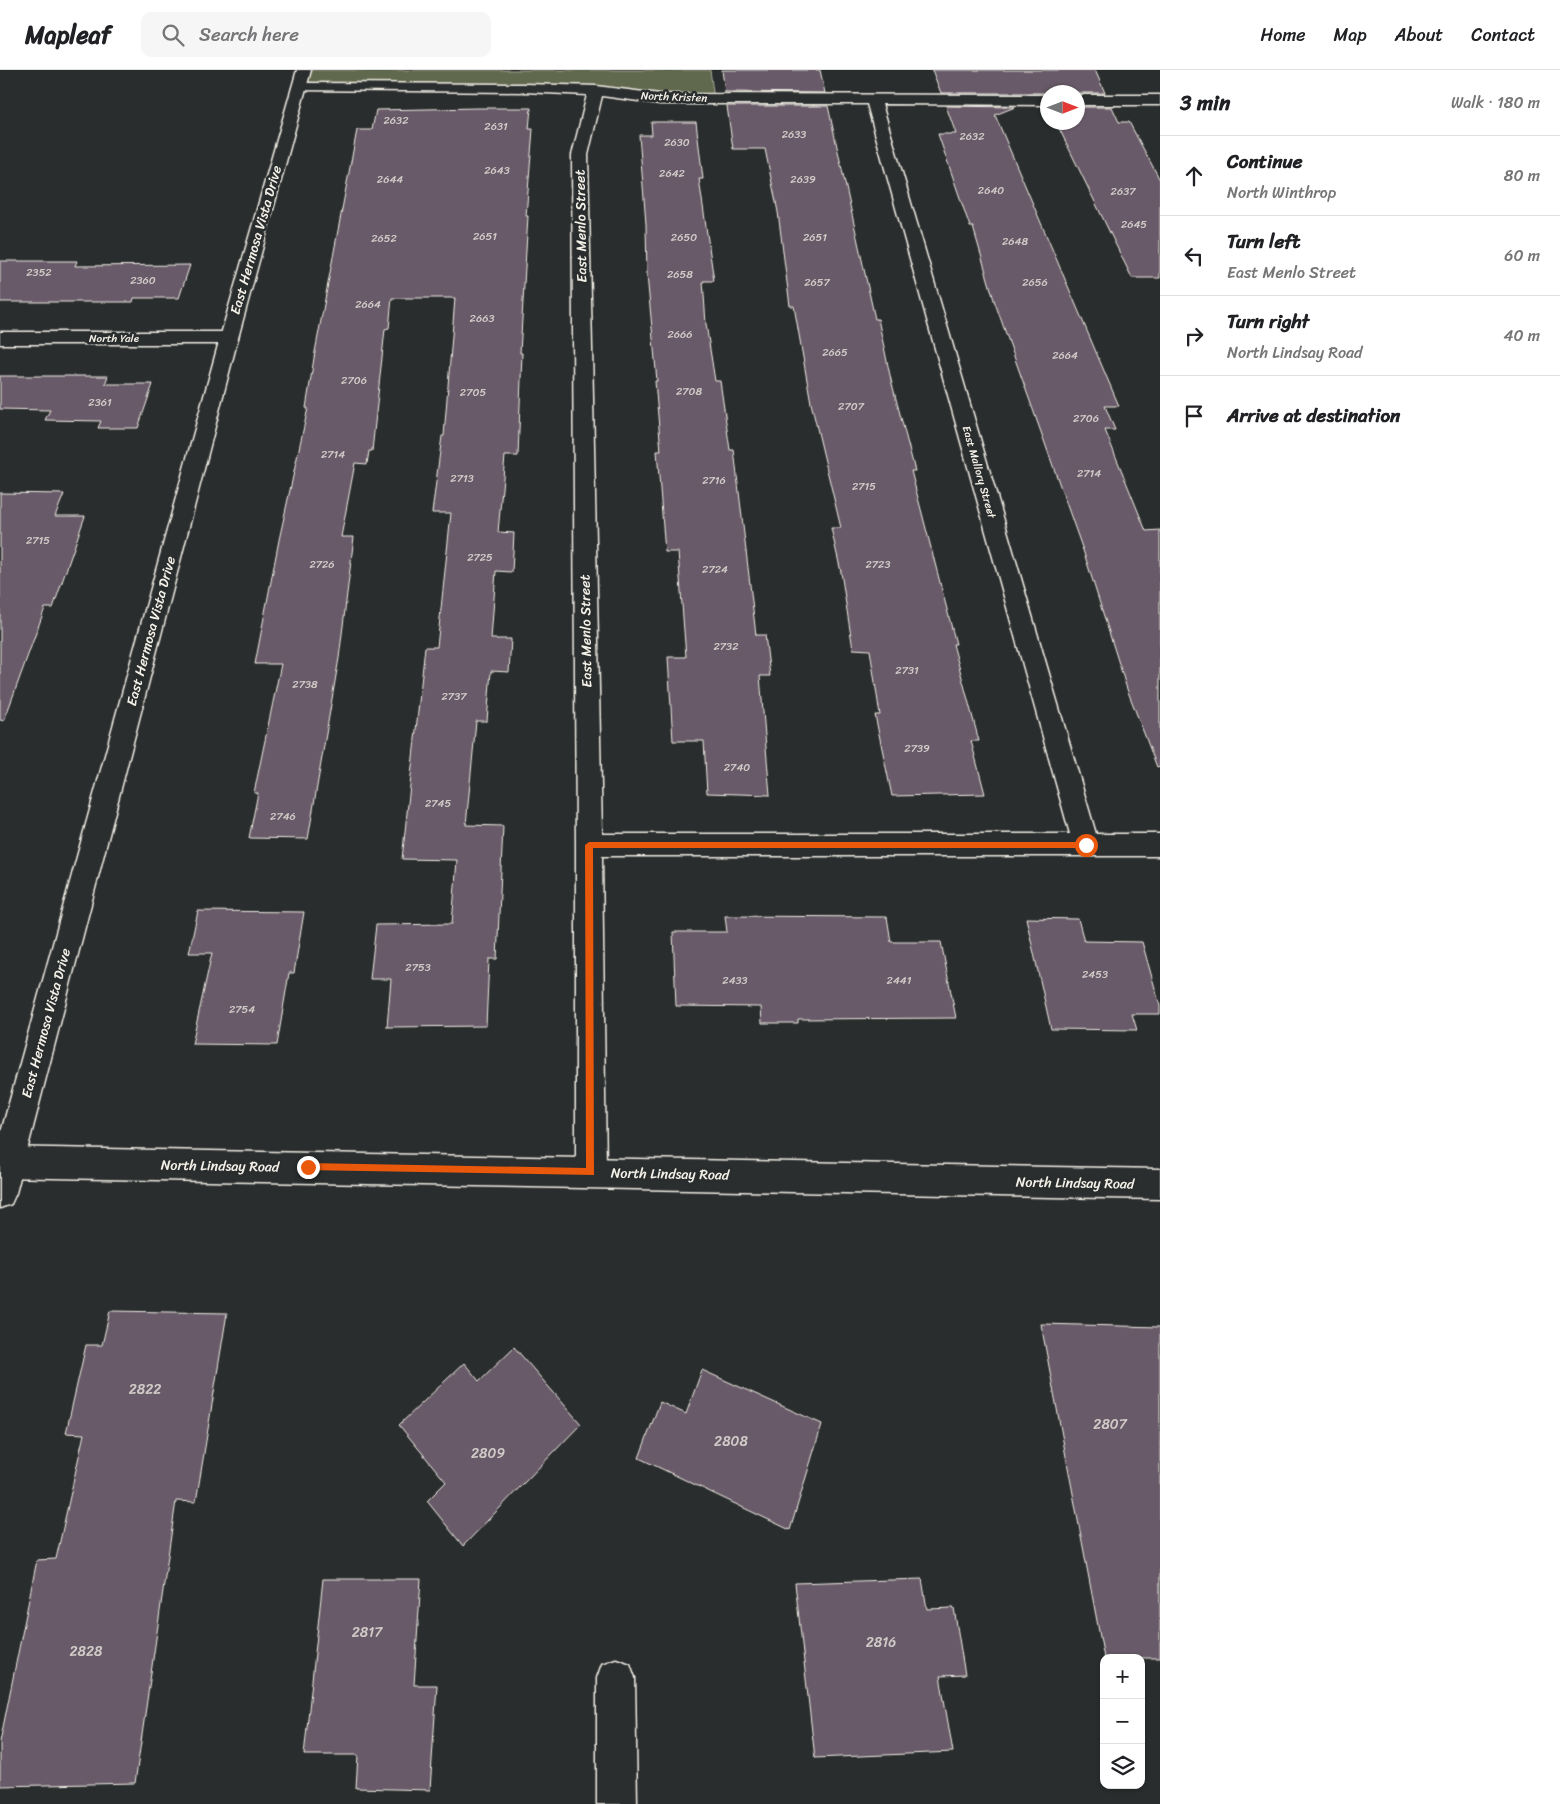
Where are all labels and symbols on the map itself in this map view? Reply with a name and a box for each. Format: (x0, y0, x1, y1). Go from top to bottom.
north arrow (1040, 85, 1085, 130)
street label: North Kristen (640, 86, 708, 108)
house number: 2632 (384, 111, 409, 130)
house number: 2631 (484, 117, 508, 136)
house number: 2633 (782, 125, 806, 144)
house number: 2632 (960, 127, 985, 146)
house number: 2630 (664, 133, 690, 152)
house number: 2643 (484, 161, 510, 180)
street label: East Hermosa Vista Drive (223, 162, 289, 318)
house number: 2642 (659, 164, 686, 183)
street label: East Menlo Street (568, 169, 594, 283)
house number: 2644 (377, 170, 403, 189)
house number: 2639 (790, 170, 816, 189)
house number: 2640 (978, 181, 1004, 200)
house number: 2637 (1111, 182, 1136, 201)
house number: 2645 (1121, 215, 1147, 234)
house number: 2651 (473, 227, 497, 246)
house number: 2650 (671, 228, 697, 247)
house number: 2651 (803, 228, 827, 247)
house number: 2652 (371, 229, 397, 248)
house number: 2648 (1002, 232, 1028, 251)
house number: 2352 (26, 263, 52, 282)
house number: 2658 (667, 265, 693, 284)
house number: 2360 (130, 271, 156, 290)
house number: 2657 (804, 273, 831, 292)
house number: 2656 (1022, 273, 1048, 292)
house number: 2664 (355, 295, 381, 314)
house number: 2663 (470, 309, 494, 328)
house number: 2666 (667, 325, 693, 344)
street label: North Yale (89, 329, 140, 348)
house number: 2665 (822, 343, 848, 362)
house number: 2664 (1052, 346, 1078, 365)
house number: 2706 (341, 371, 367, 390)
house number: 2708 (676, 382, 702, 401)
house number: 2705 (460, 383, 486, 402)
house number: 2361 (88, 393, 112, 412)
house number: 2707 (838, 397, 865, 416)
house number: 2706 (1073, 409, 1099, 428)
street label: East Mallory Street (957, 423, 1001, 521)
house number: 2714 (321, 445, 345, 464)
house number: 2714 (1077, 464, 1101, 483)
house number: 2713 (450, 469, 474, 488)
house number: 2716 (702, 471, 726, 490)
house number: 2715 (852, 477, 876, 496)
house number: 2715 (26, 531, 50, 550)
house number: 2725 (467, 548, 493, 567)
street label: East Hermosa Vista Drive (119, 553, 183, 709)
house number: 2726 (309, 555, 335, 574)
house number: 2723 (865, 555, 891, 574)
house number: 2724 (702, 560, 728, 579)
street label: East Menlo Street (573, 574, 599, 688)
house number: 2732 (713, 637, 739, 656)
house number: 2731 (895, 661, 919, 680)
house number: 2738 (292, 675, 318, 694)
house number: 2737 (442, 687, 467, 706)
house number: 2739 (904, 739, 930, 758)
house number: 2740 (724, 758, 750, 777)
house number: 2745 (425, 794, 451, 813)
house number: 2746 (270, 807, 296, 826)
route start (1075, 834, 1098, 857)
street label: East Hermosa Vista Drive (14, 945, 78, 1101)
house number: 2753 (405, 958, 431, 977)
house number: 2453 (1082, 965, 1108, 984)
house number: 2433 (722, 971, 748, 990)
house number: 2441 (887, 971, 912, 990)
house number: 2754 (229, 1000, 255, 1019)
street label: North Lindsay Road (160, 1152, 281, 1180)
route end (297, 1156, 320, 1179)
street label: North Lindsay Road (610, 1160, 731, 1188)
street label: North Lindsay Road (1015, 1169, 1136, 1197)
house number: 2822 (129, 1377, 161, 1402)
house number: 2807 (1093, 1412, 1128, 1437)
house number: 2808 (714, 1429, 748, 1454)
house number: 2809 (471, 1441, 505, 1466)
house number: 2817 (352, 1620, 383, 1645)
house number: 2816 (866, 1630, 896, 1655)
house number: 2828 (69, 1639, 103, 1664)

